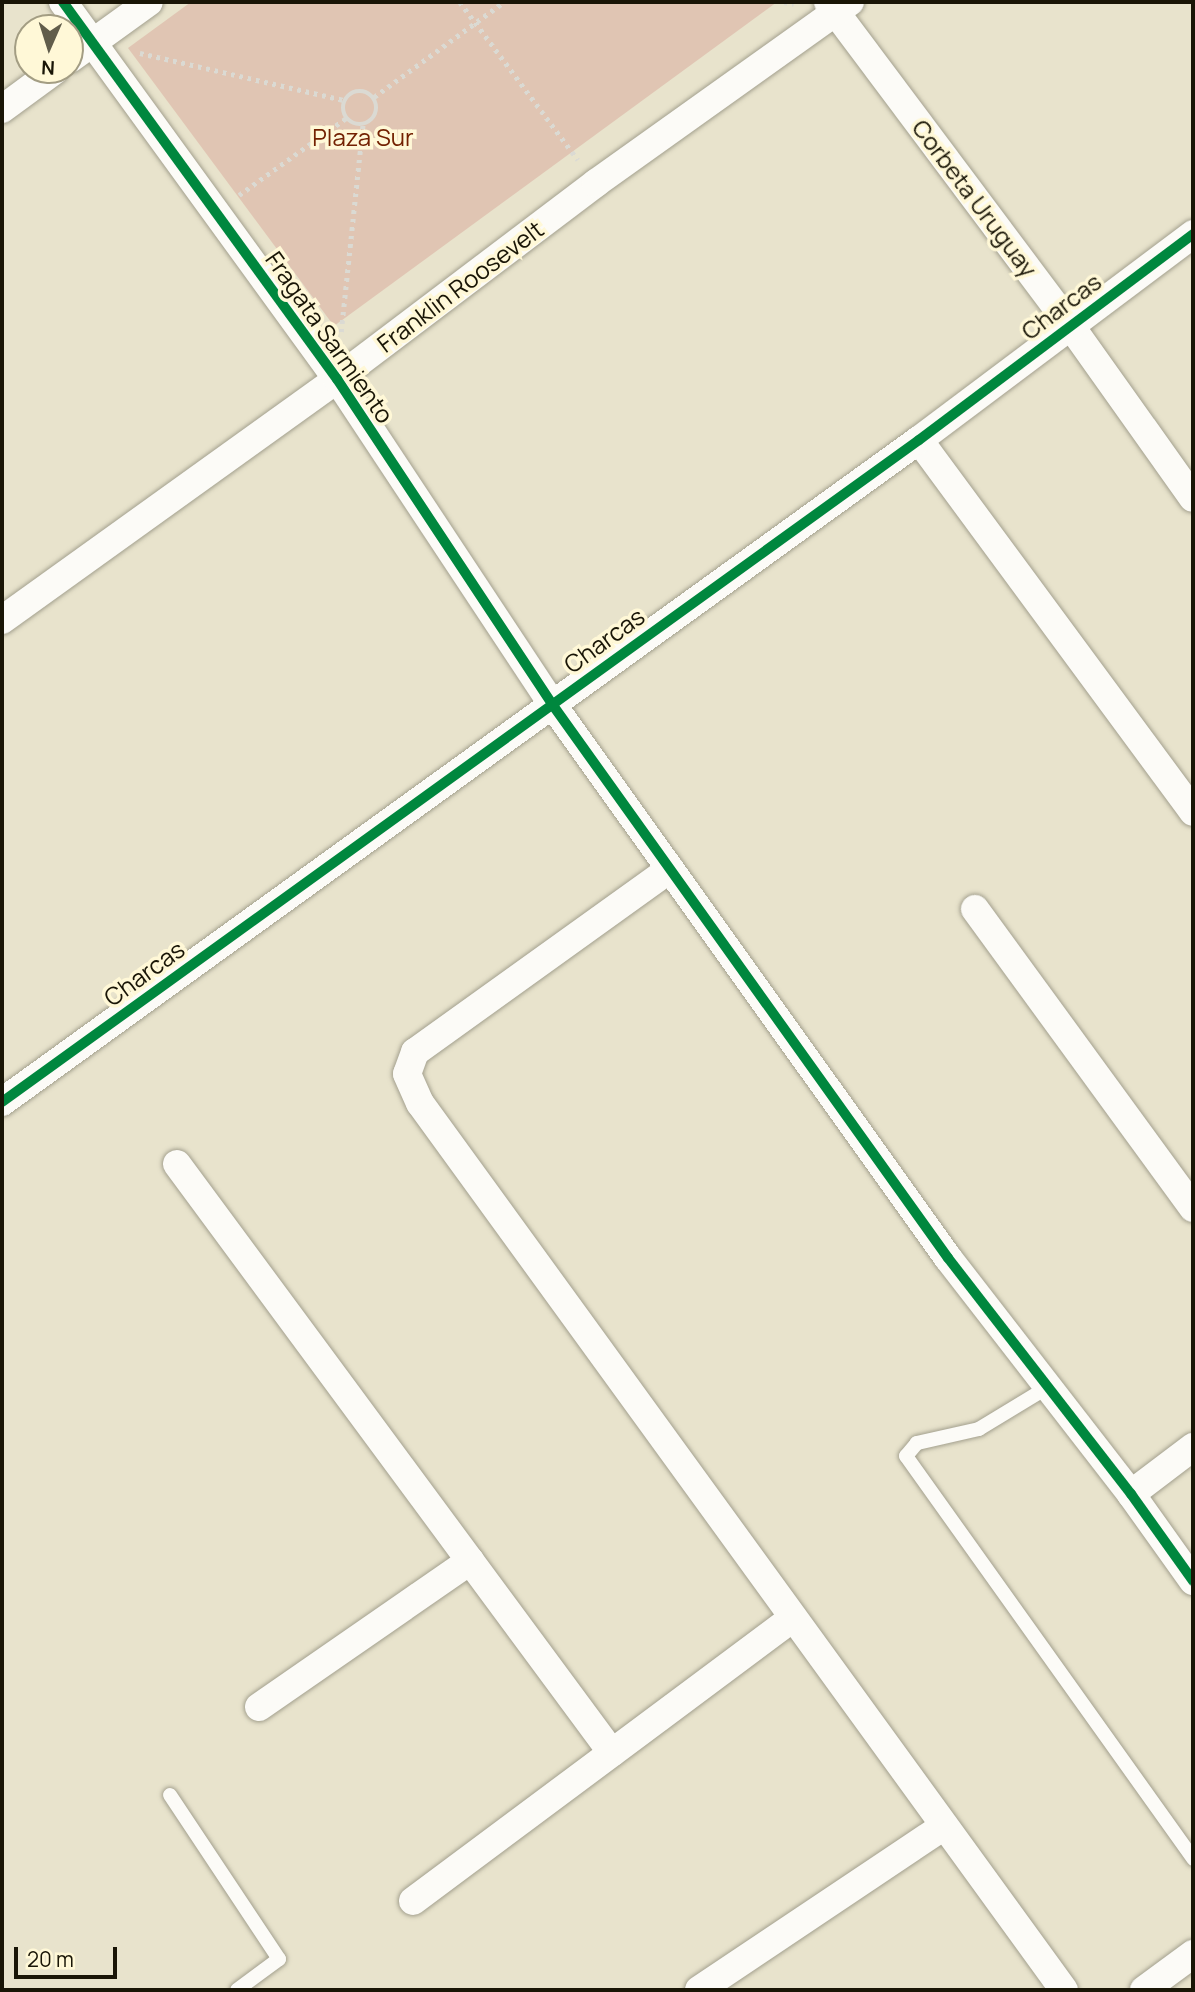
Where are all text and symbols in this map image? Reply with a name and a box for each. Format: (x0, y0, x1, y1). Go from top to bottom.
north arrow (14, 14, 84, 84)
text: N (41, 55, 56, 81)
street label: Corbeta Uruguay (906, 114, 1044, 282)
park label: Plaza Sur (312, 123, 414, 151)
street label: Franklin Roosevelt (371, 214, 549, 358)
street label: Fragata Sarmiento (260, 246, 400, 428)
street label: Charcas (1015, 267, 1107, 345)
street label: Charcas (558, 601, 650, 679)
street label: Charcas (98, 934, 190, 1012)
scale bar (18, 1932, 121, 1976)
text: 20 m (27, 1945, 74, 1973)

